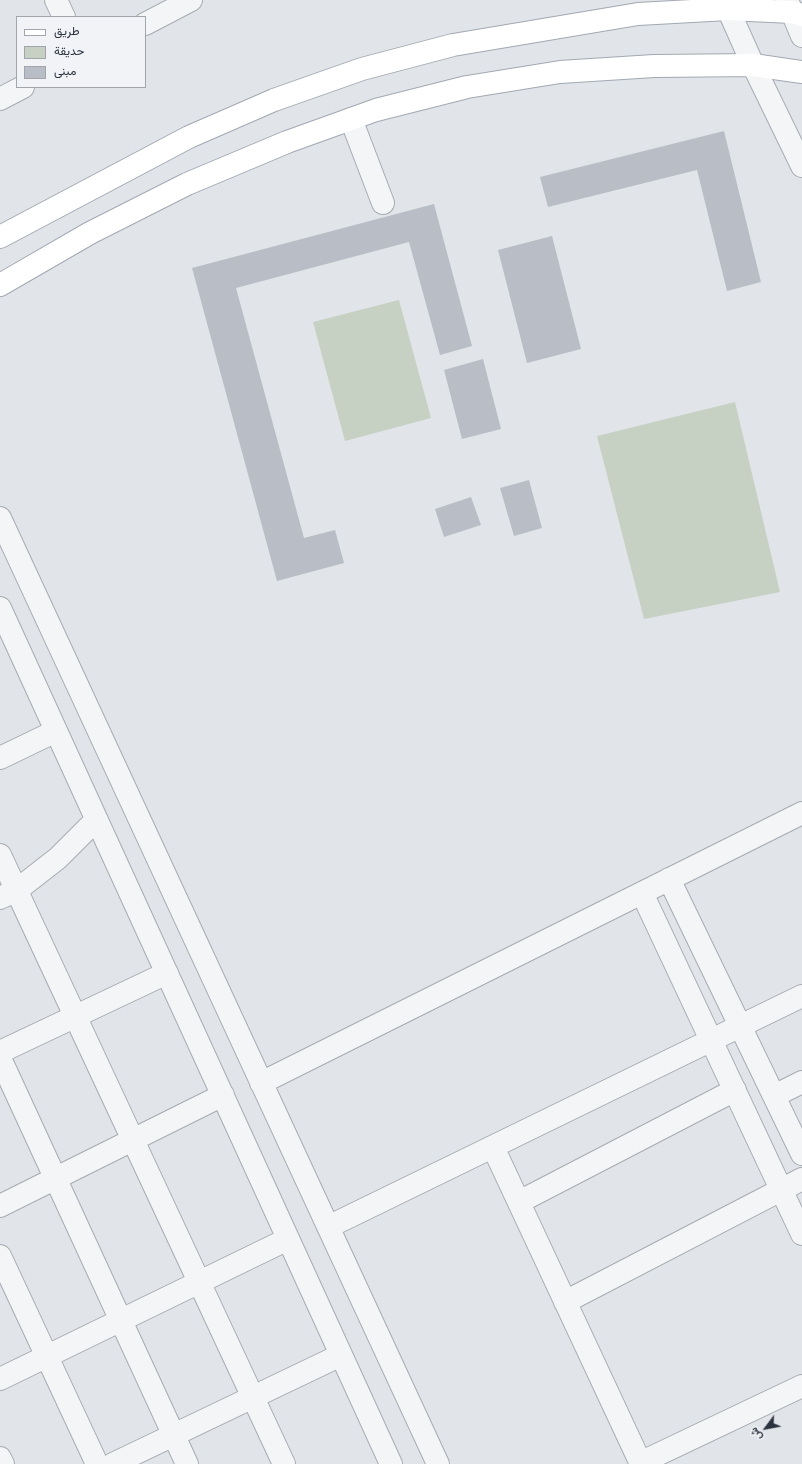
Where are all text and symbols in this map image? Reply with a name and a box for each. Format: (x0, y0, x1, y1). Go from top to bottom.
legend (16, 16, 146, 88)
text: طريق (54, 23, 79, 37)
text: حديقة (54, 43, 84, 57)
text: مبنى (54, 63, 76, 77)
north arrow (746, 1408, 786, 1448)
text: ش (746, 1426, 764, 1444)

